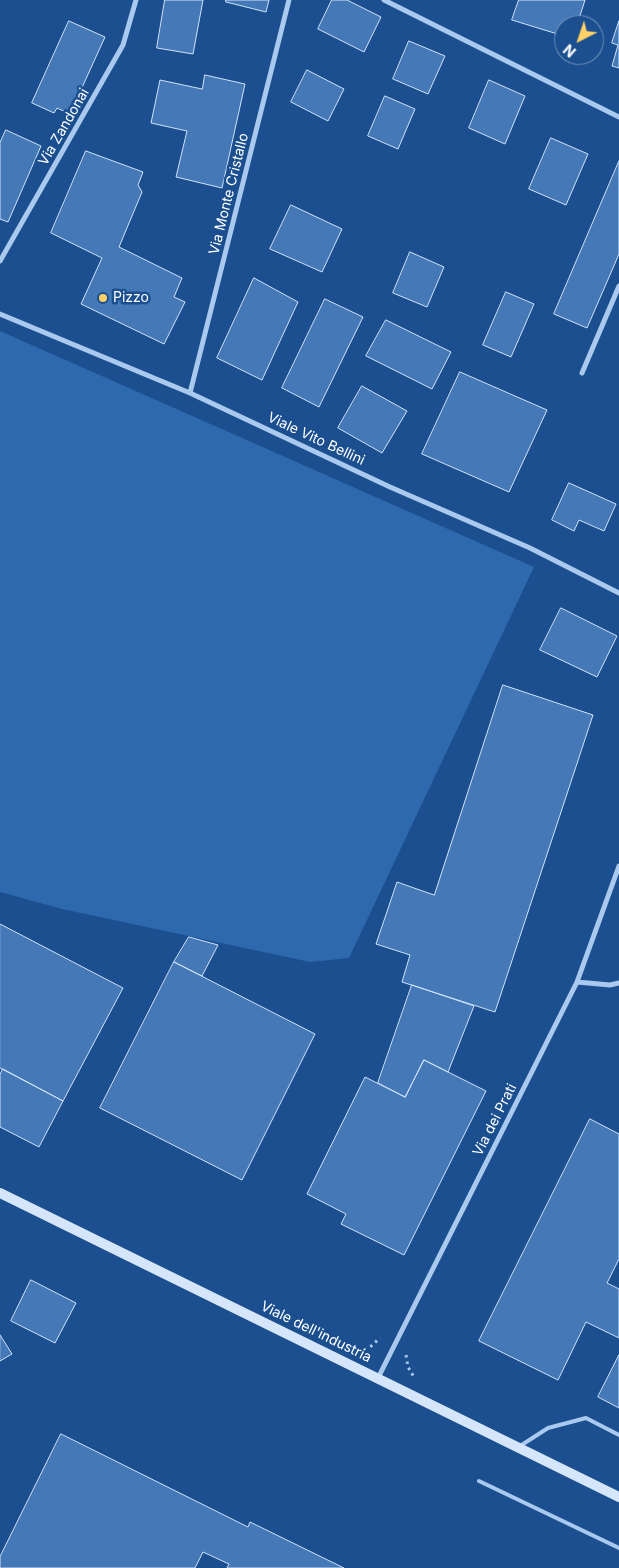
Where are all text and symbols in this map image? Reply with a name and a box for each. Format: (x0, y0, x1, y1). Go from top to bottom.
north arrow (554, 15, 604, 65)
text: N (560, 41, 579, 61)
street label: Via Zandonai (35, 85, 93, 169)
street label: Via Monte Cristallo (206, 131, 252, 257)
place label: Pizzo (113, 290, 149, 306)
marker: Pizzo (97, 292, 109, 304)
street label: Viale Vito Bellini (265, 409, 367, 469)
street label: Via dei Prati (470, 1081, 520, 1159)
street label: Viale dell'industria (258, 1298, 374, 1366)

